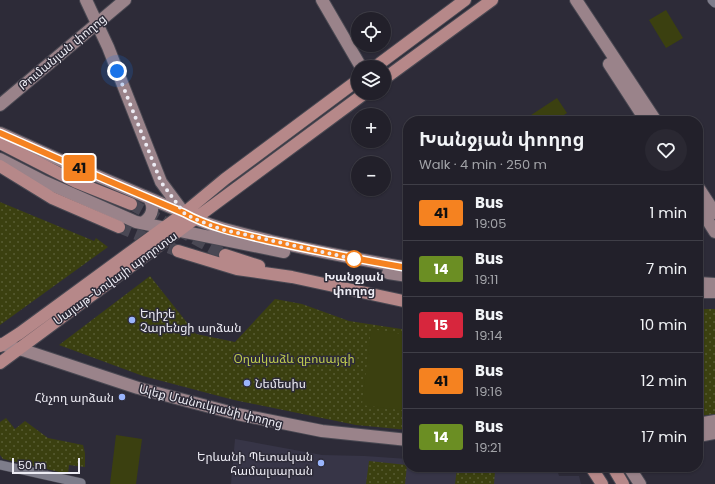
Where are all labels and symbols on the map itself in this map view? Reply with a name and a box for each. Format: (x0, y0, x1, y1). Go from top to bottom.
street label: Թումանյան փողոց (14, 10, 110, 94)
your location (107, 61, 127, 81)
line badge: 41 (61, 155, 97, 181)
street label: Սայաթ-Նովայի պողոտա (50, 227, 180, 329)
marker: Խանջյան փողոց (345, 250, 363, 268)
place label: Խանջյան փողոց (324, 268, 384, 299)
place label: Եղիշե Չարենցի արձան (140, 305, 241, 336)
marker: Եղիշե Չարենցի արձան (127, 315, 137, 325)
park label: Օղակաձև զբոսայգի (233, 350, 355, 367)
place label: Նեմեսիս (255, 375, 306, 392)
marker: Նեմեսիս (242, 378, 252, 388)
street label: Ալեք Մանուկյանի փողոց (137, 380, 285, 432)
place label: Հնչող արձան (35, 389, 114, 406)
marker: Հնչող արձան (117, 392, 127, 402)
place label: Երևանի Պետական համալսարան (197, 448, 313, 479)
scale bar (12, 456, 80, 475)
marker: Երևանի Պետական համալսարան (316, 458, 326, 468)

